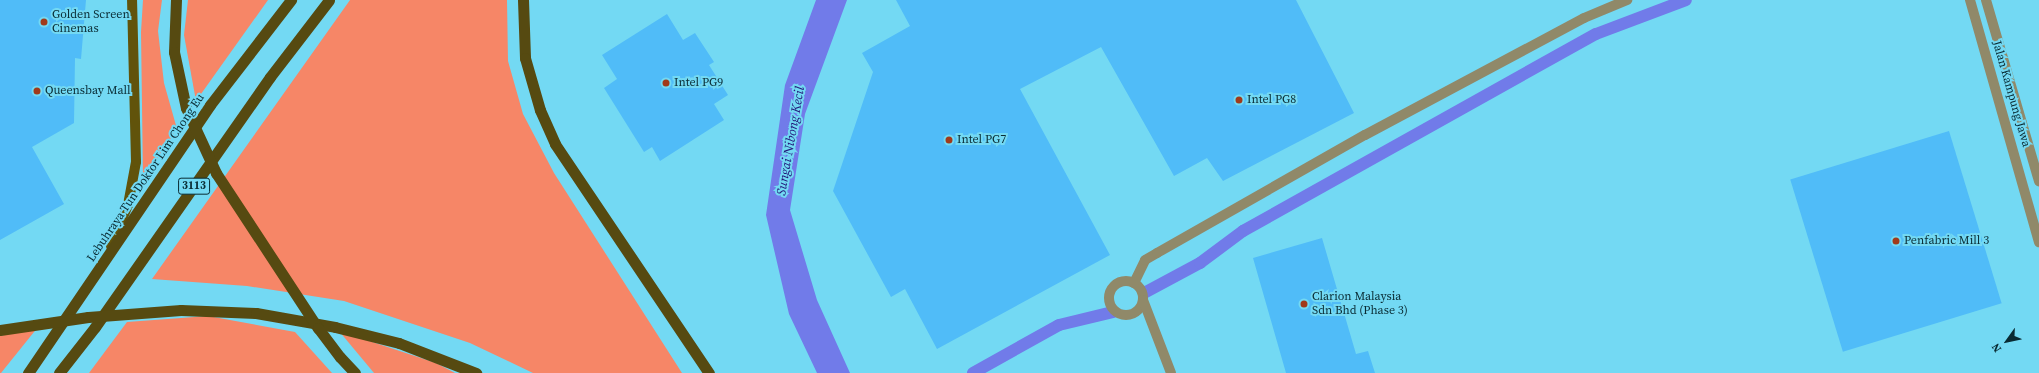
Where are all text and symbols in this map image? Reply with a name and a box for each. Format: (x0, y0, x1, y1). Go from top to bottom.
place label: Golden Screen Cinemas (52, 8, 130, 36)
marker: Golden Screen Cinemas (39, 17, 49, 27)
street label: Jalan Kampung Jawa (1989, 39, 2033, 149)
place label: Intel PG9 (674, 76, 723, 90)
marker: Intel PG9 (661, 78, 671, 88)
place label: Queensbay Mall (45, 84, 131, 98)
water label: Sungai Nibong Kecil (774, 85, 808, 197)
marker: Queensbay Mall (32, 86, 42, 96)
street label: Lebuhraya Tun Doktor Lim Chong Eu (84, 91, 208, 265)
place label: Intel PG8 (1247, 93, 1296, 107)
marker: Intel PG8 (1234, 95, 1244, 105)
place label: Intel PG7 (957, 133, 1006, 147)
marker: Intel PG7 (944, 135, 954, 145)
road number: 3113 (178, 177, 210, 195)
place label: Penfabric Mill 3 (1904, 234, 1989, 248)
marker: Penfabric Mill 3 (1891, 236, 1901, 246)
place label: Clarion Malaysia Sdn Bhd (Phase 3) (1312, 290, 1408, 318)
marker: Clarion Malaysia Sdn Bhd (Phase 3) (1299, 299, 1309, 309)
north arrow (1987, 321, 2027, 361)
text: N (1988, 340, 2005, 355)

